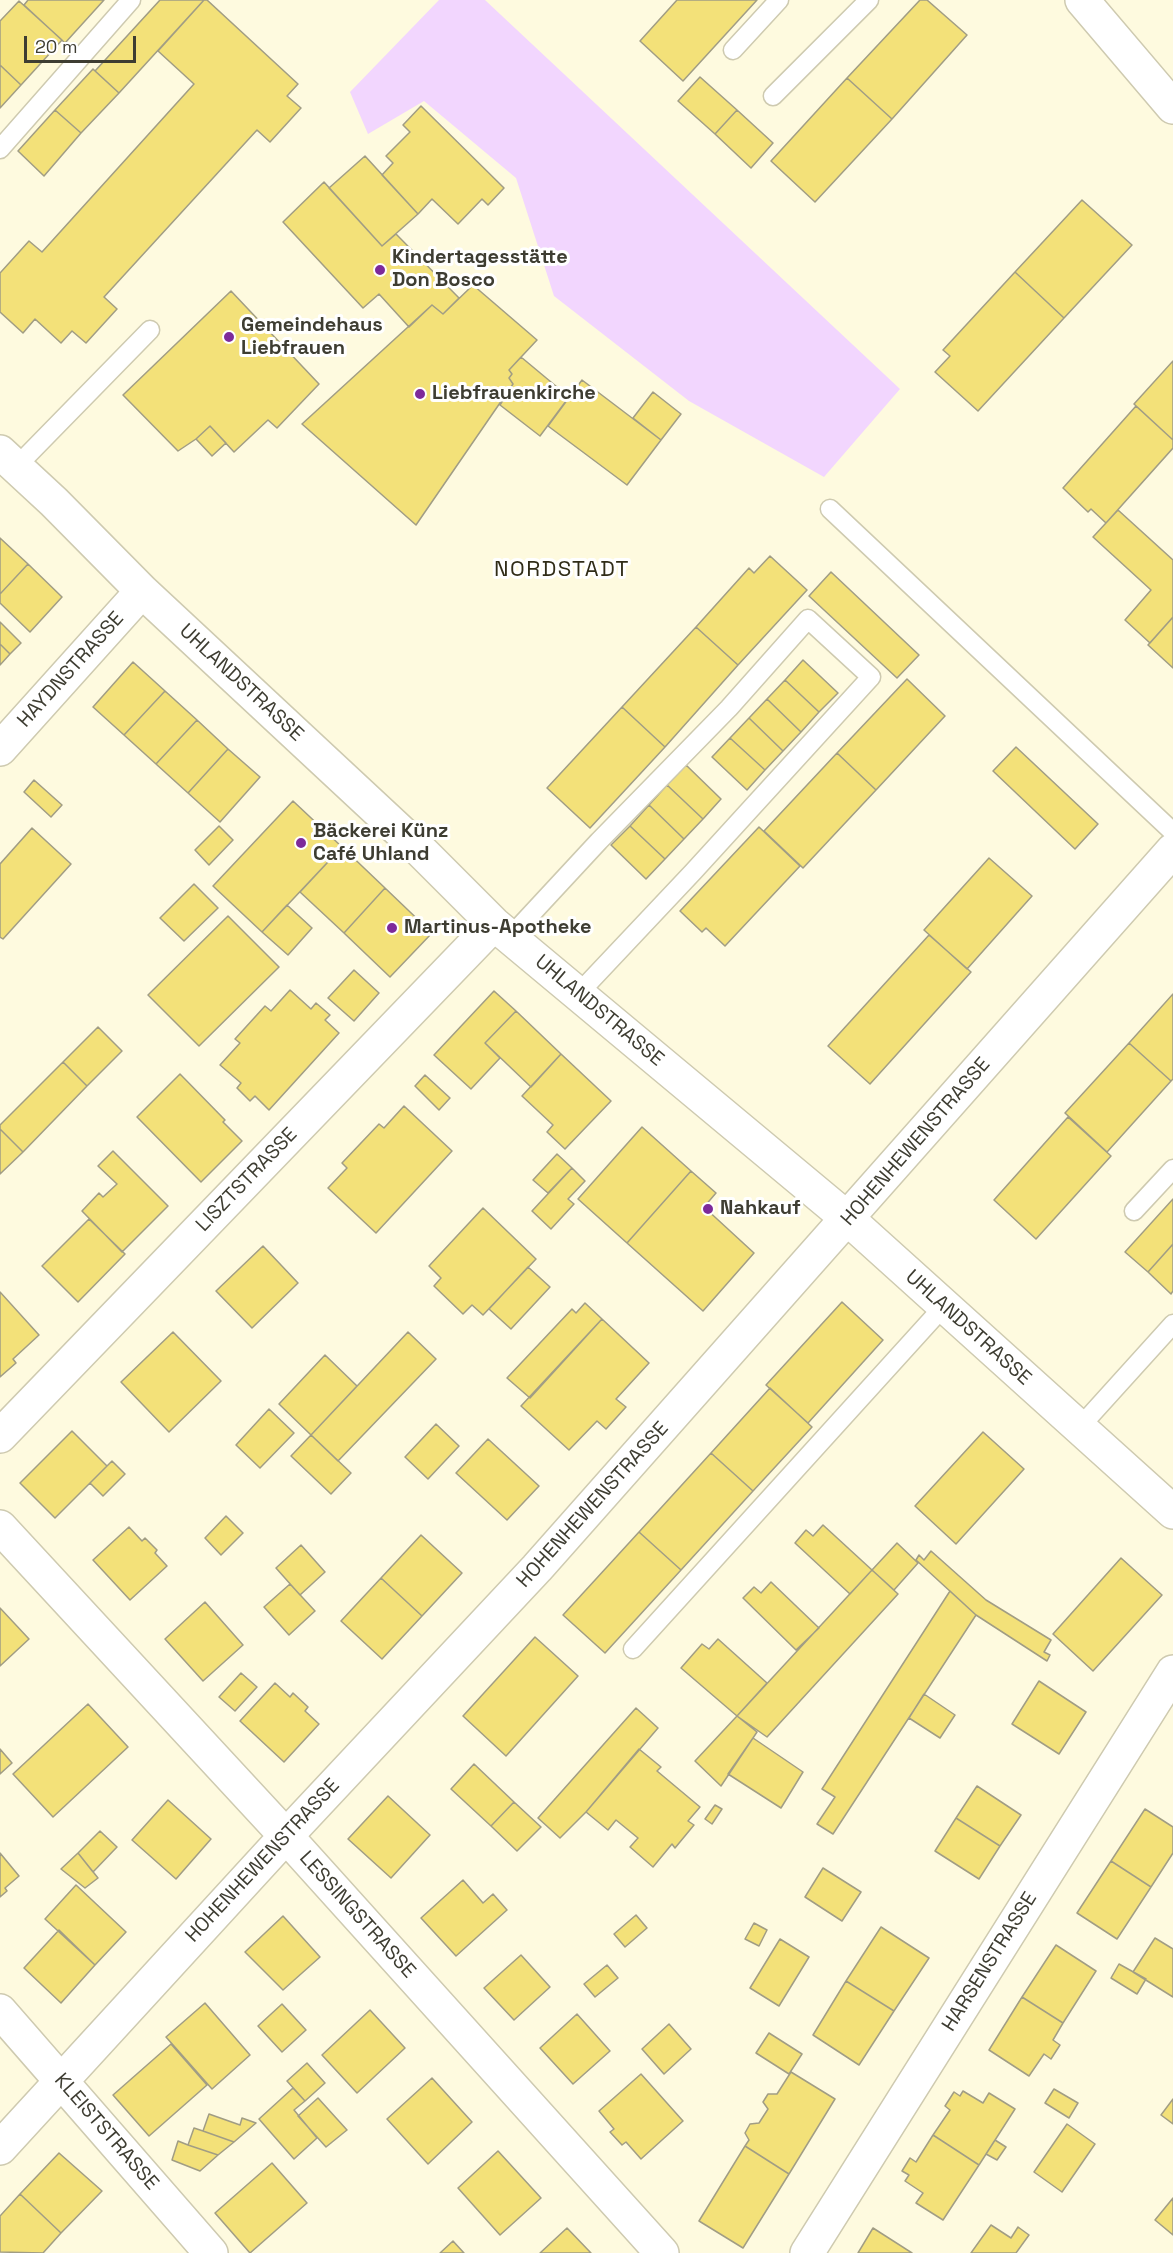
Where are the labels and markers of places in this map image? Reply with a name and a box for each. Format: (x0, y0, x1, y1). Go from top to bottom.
place label: Kindertagesstätte Don Bosco (392, 246, 568, 293)
marker: Kindertagesstätte Don Bosco (373, 263, 387, 277)
place label: Gemeindehaus Liebfrauen (241, 314, 383, 361)
marker: Gemeindehaus Liebfrauen (222, 330, 236, 344)
place label: Liebfrauenkirche (432, 382, 596, 406)
marker: Liebfrauenkirche (413, 387, 427, 401)
place label: Bäckerei Künz Café Uhland (313, 820, 448, 867)
marker: Bäckerei Künz Café Uhland (294, 836, 308, 850)
place label: Martinus-Apotheke (404, 916, 592, 940)
marker: Martinus-Apotheke (385, 921, 399, 935)
place label: Nahkauf (720, 1197, 801, 1221)
marker: Nahkauf (701, 1202, 715, 1216)

